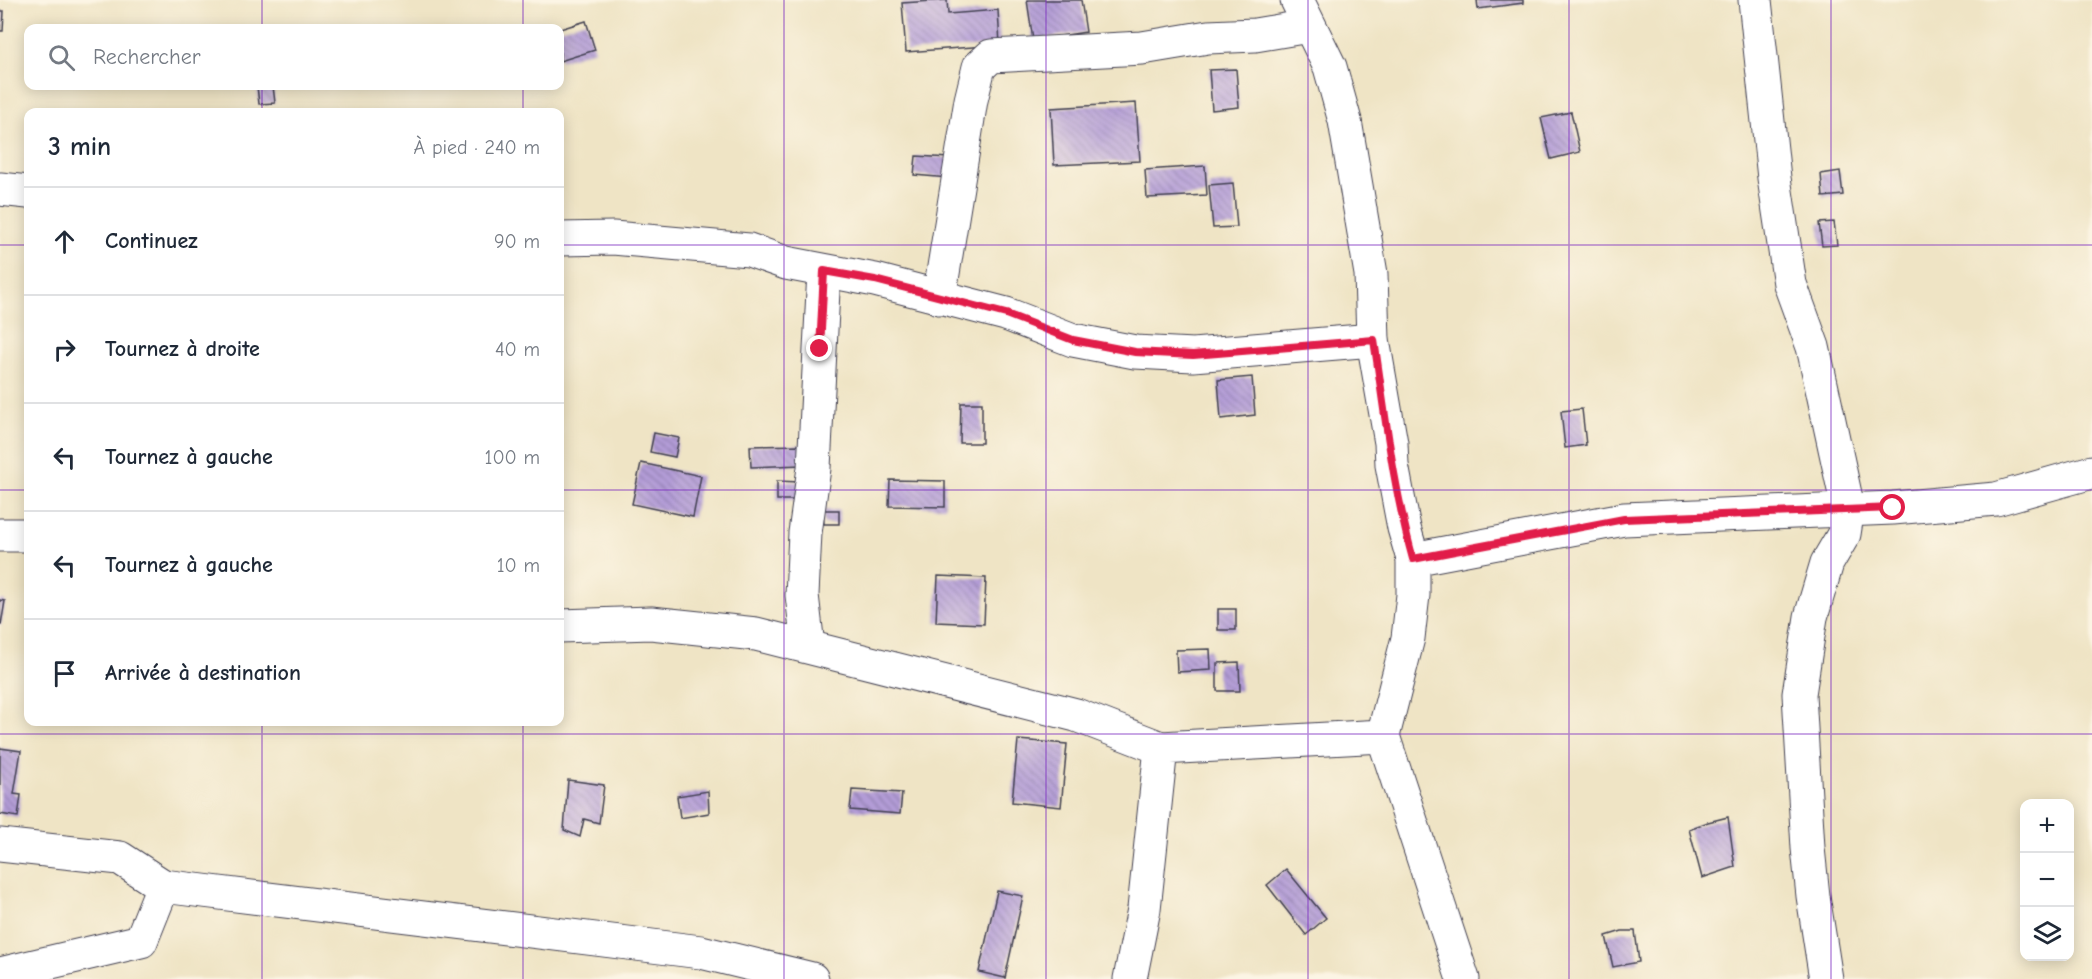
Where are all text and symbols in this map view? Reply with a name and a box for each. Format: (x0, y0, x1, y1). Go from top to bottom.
search box (24, 24, 564, 90)
icon: search (45, 41, 78, 74)
text: Rechercher (93, 44, 201, 70)
text: 3 min (48, 132, 111, 162)
text: À pied · 240 m (414, 136, 540, 159)
icon: ahead (48, 225, 81, 258)
text: Continuez (105, 228, 198, 254)
text: 90 m (494, 230, 540, 253)
icon: right (48, 333, 81, 366)
route end (806, 335, 832, 361)
text: Tournez à droite (105, 336, 260, 362)
text: 40 m (495, 338, 540, 361)
icon: left (48, 441, 81, 474)
text: Tournez à gauche (105, 444, 273, 470)
text: 100 m (485, 446, 540, 469)
route start (1879, 494, 1905, 520)
icon: left (48, 549, 81, 582)
text: Tournez à gauche (105, 552, 273, 578)
text: 10 m (497, 554, 540, 577)
icon: arrive (48, 657, 81, 690)
text: Arrivée à destination (105, 660, 301, 686)
map controls (2020, 799, 2074, 961)
button: + (2020, 799, 2074, 853)
button: − (2020, 853, 2074, 907)
button: layers (2020, 907, 2074, 961)

